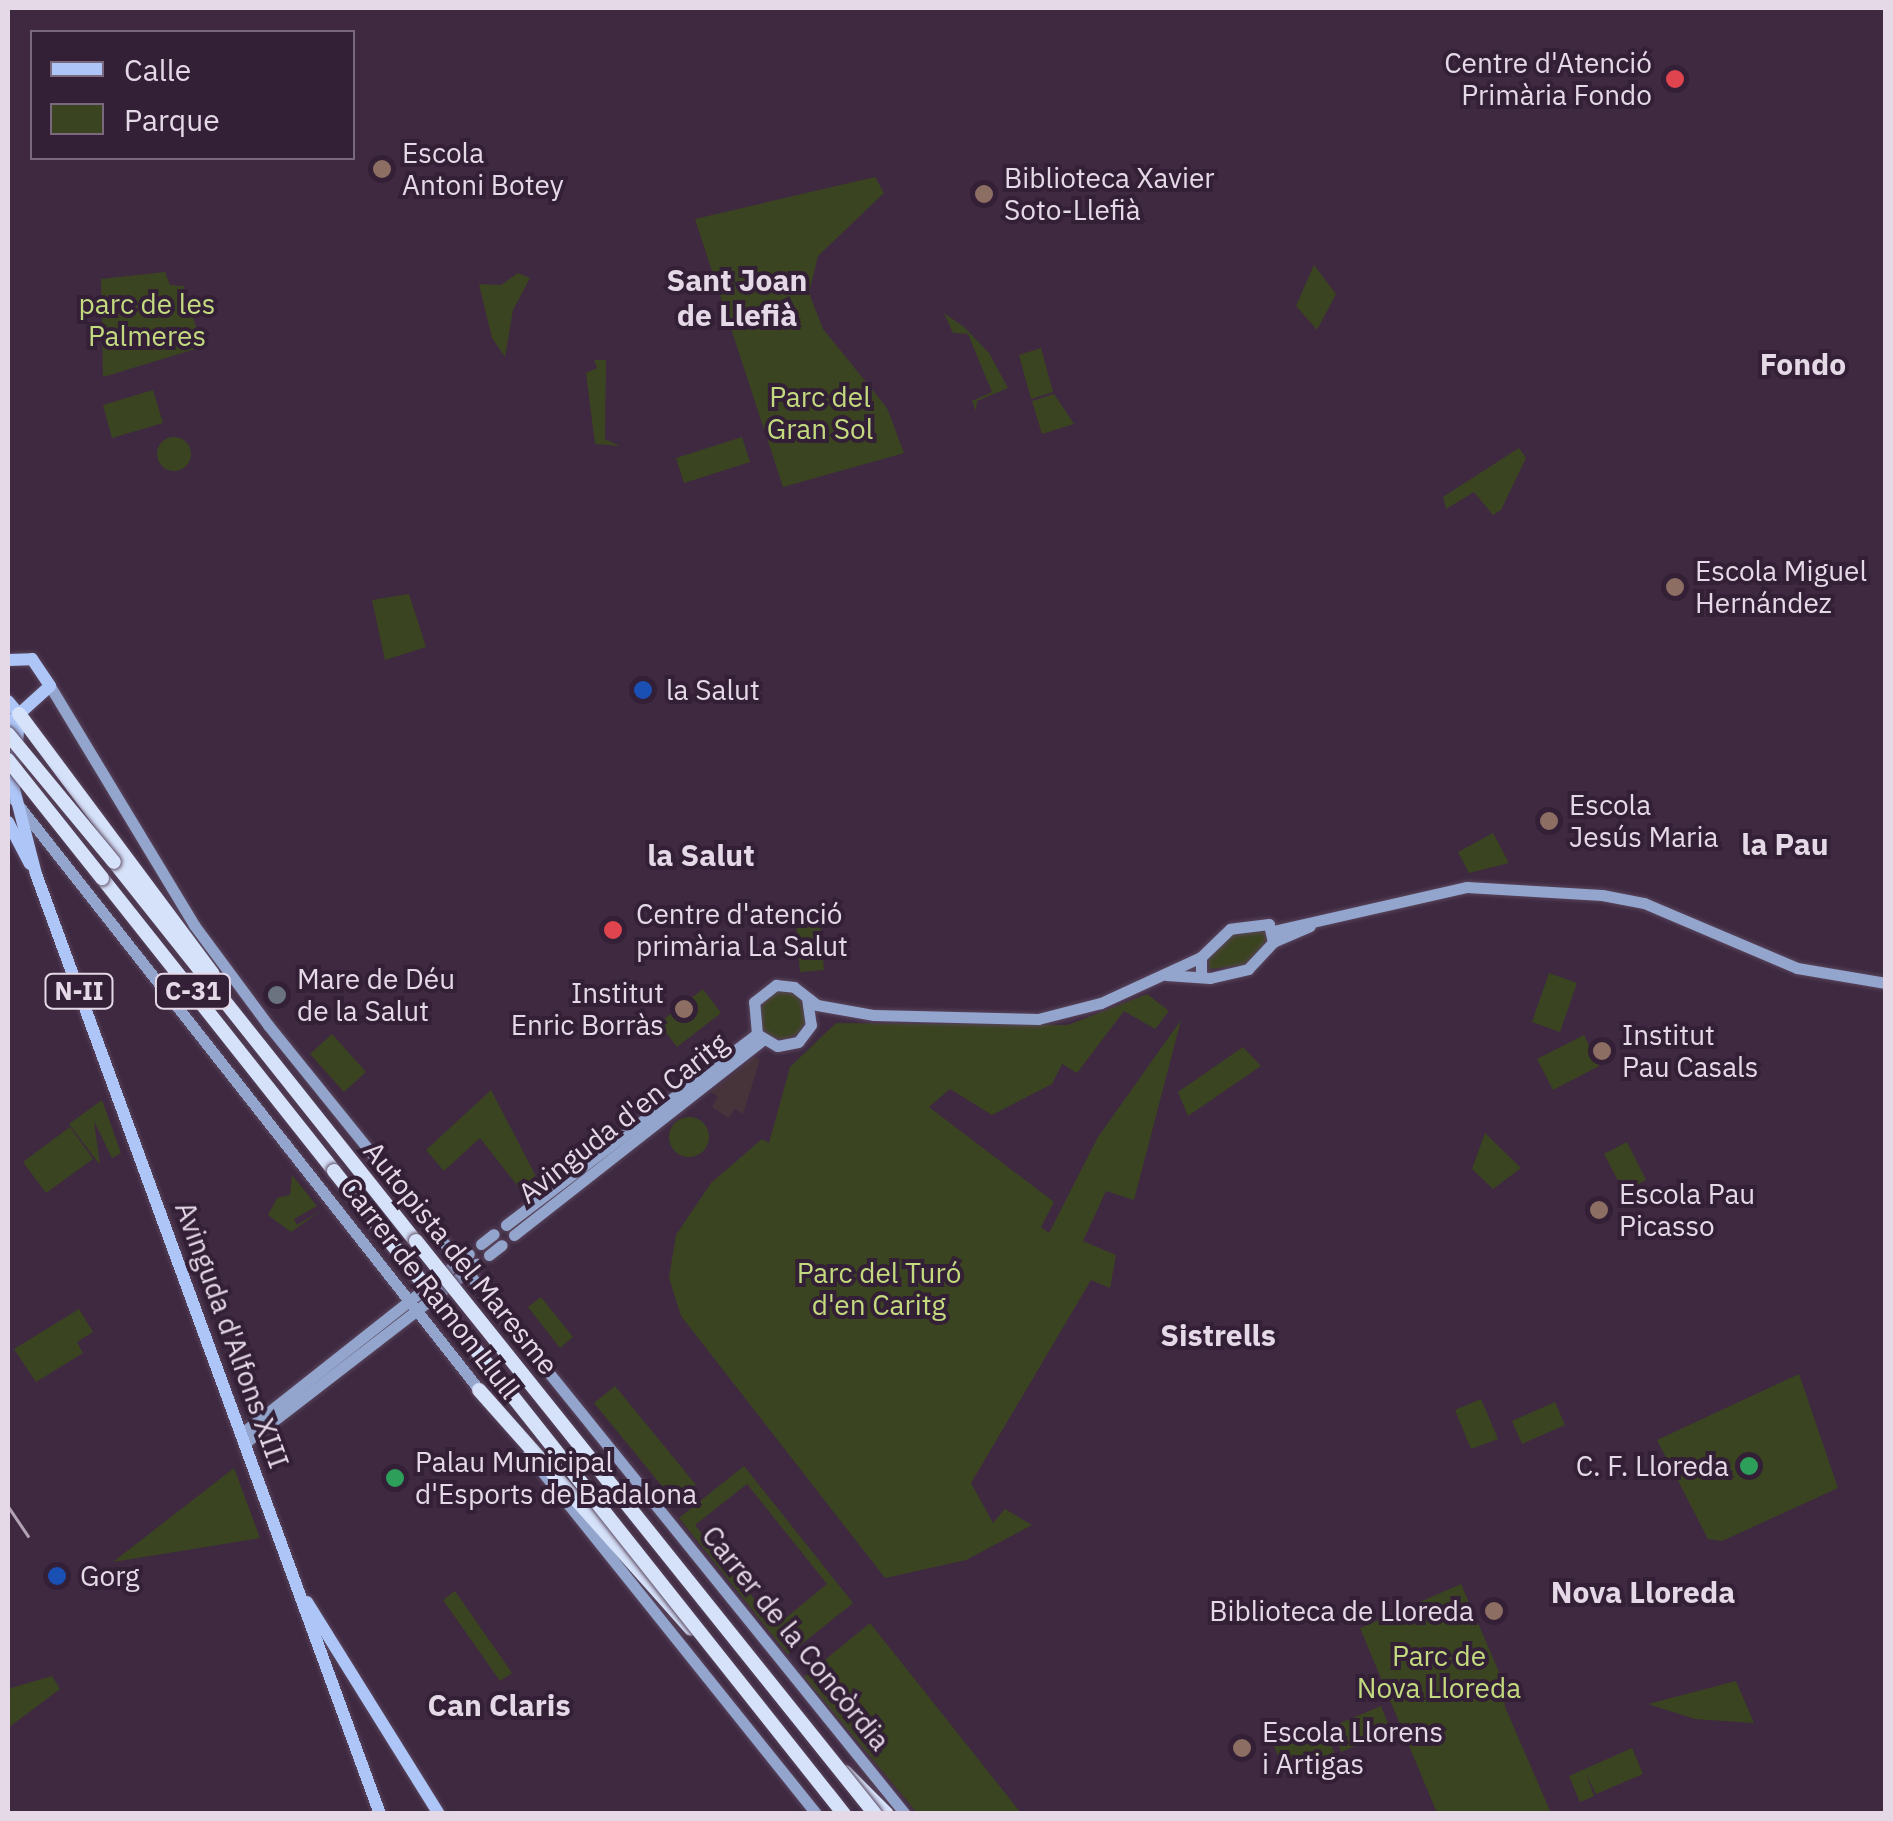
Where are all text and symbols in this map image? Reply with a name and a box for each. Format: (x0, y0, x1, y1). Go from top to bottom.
legend (30, 30, 355, 160)
place label: Centre d'Atenció Primària Fondo (1444, 46, 1652, 112)
text: Calle (124, 50, 191, 89)
marker: Centre d'Atenció Primària Fondo (1662, 66, 1688, 92)
text: Parque (124, 100, 220, 139)
place label: Escola Antoni Botey (402, 136, 564, 202)
marker: Escola Antoni Botey (371, 158, 393, 180)
place label: Biblioteca Xavier Soto-Llefià (1004, 161, 1215, 227)
marker: Biblioteca Xavier Soto-Llefià (973, 183, 995, 205)
district label: Sant Joan de Llefià (667, 262, 807, 332)
park label: parc de les Palmeres (79, 287, 215, 353)
district label: Fondo (1760, 346, 1846, 382)
park label: Parc del Gran Sol (767, 380, 873, 446)
place label: Escola Miguel Hernández (1695, 554, 1867, 620)
marker: Escola Miguel Hernández (1664, 576, 1686, 598)
place label: la Salut (666, 673, 760, 707)
marker: la Salut (630, 677, 656, 703)
place label: Escola Jesús Maria (1569, 788, 1718, 854)
marker: Escola Jesús Maria (1538, 810, 1560, 832)
district label: la Pau (1741, 826, 1829, 862)
district label: la Salut (647, 837, 755, 873)
place label: Centre d'atenció primària La Salut (636, 897, 848, 963)
marker: Centre d'atenció primària La Salut (600, 917, 626, 943)
place label: Mare de Déu de la Salut (297, 962, 455, 1028)
road number: N-II (44, 971, 114, 1011)
road number: C-31 (153, 971, 233, 1011)
place label: Institut Enric Borràs (511, 976, 664, 1042)
marker: Mare de Déu de la Salut (266, 984, 288, 1006)
marker: Institut Enric Borràs (673, 998, 695, 1020)
place label: Institut Pau Casals (1622, 1018, 1758, 1084)
street label: Avinguda d'en Caritg (512, 1026, 734, 1210)
marker: Institut Pau Casals (1591, 1040, 1613, 1062)
street label: Autopista del Maresme (357, 1135, 565, 1381)
street label: Carrer de Ramon Llull (333, 1171, 527, 1405)
place label: Escola Pau Picasso (1619, 1177, 1755, 1243)
street label: Avinguda d'Alfons XIII (168, 1197, 296, 1473)
marker: Escola Pau Picasso (1588, 1199, 1610, 1221)
park label: Parc del Turó d'en Caritg (797, 1256, 961, 1322)
district label: Sistrells (1160, 1317, 1276, 1353)
place label: Palau Municipal d'Esports de Badalona (415, 1445, 697, 1511)
place label: C. F. Lloreda (1576, 1449, 1729, 1483)
marker: C. F. Lloreda (1738, 1455, 1760, 1477)
marker: Palau Municipal d'Esports de Badalona (384, 1467, 406, 1489)
street label: Carrer de la Concòrdia (695, 1519, 897, 1757)
place label: Gorg (80, 1559, 140, 1593)
marker: Gorg (44, 1563, 70, 1589)
district label: Nova Lloreda (1551, 1574, 1735, 1610)
place label: Biblioteca de Lloreda (1209, 1594, 1474, 1628)
marker: Biblioteca de Lloreda (1483, 1600, 1505, 1622)
park label: Parc de Nova Lloreda (1357, 1639, 1521, 1705)
district label: Can Claris (427, 1687, 571, 1723)
place label: Escola Llorens i Artigas (1262, 1715, 1443, 1781)
marker: Escola Llorens i Artigas (1231, 1737, 1253, 1759)

